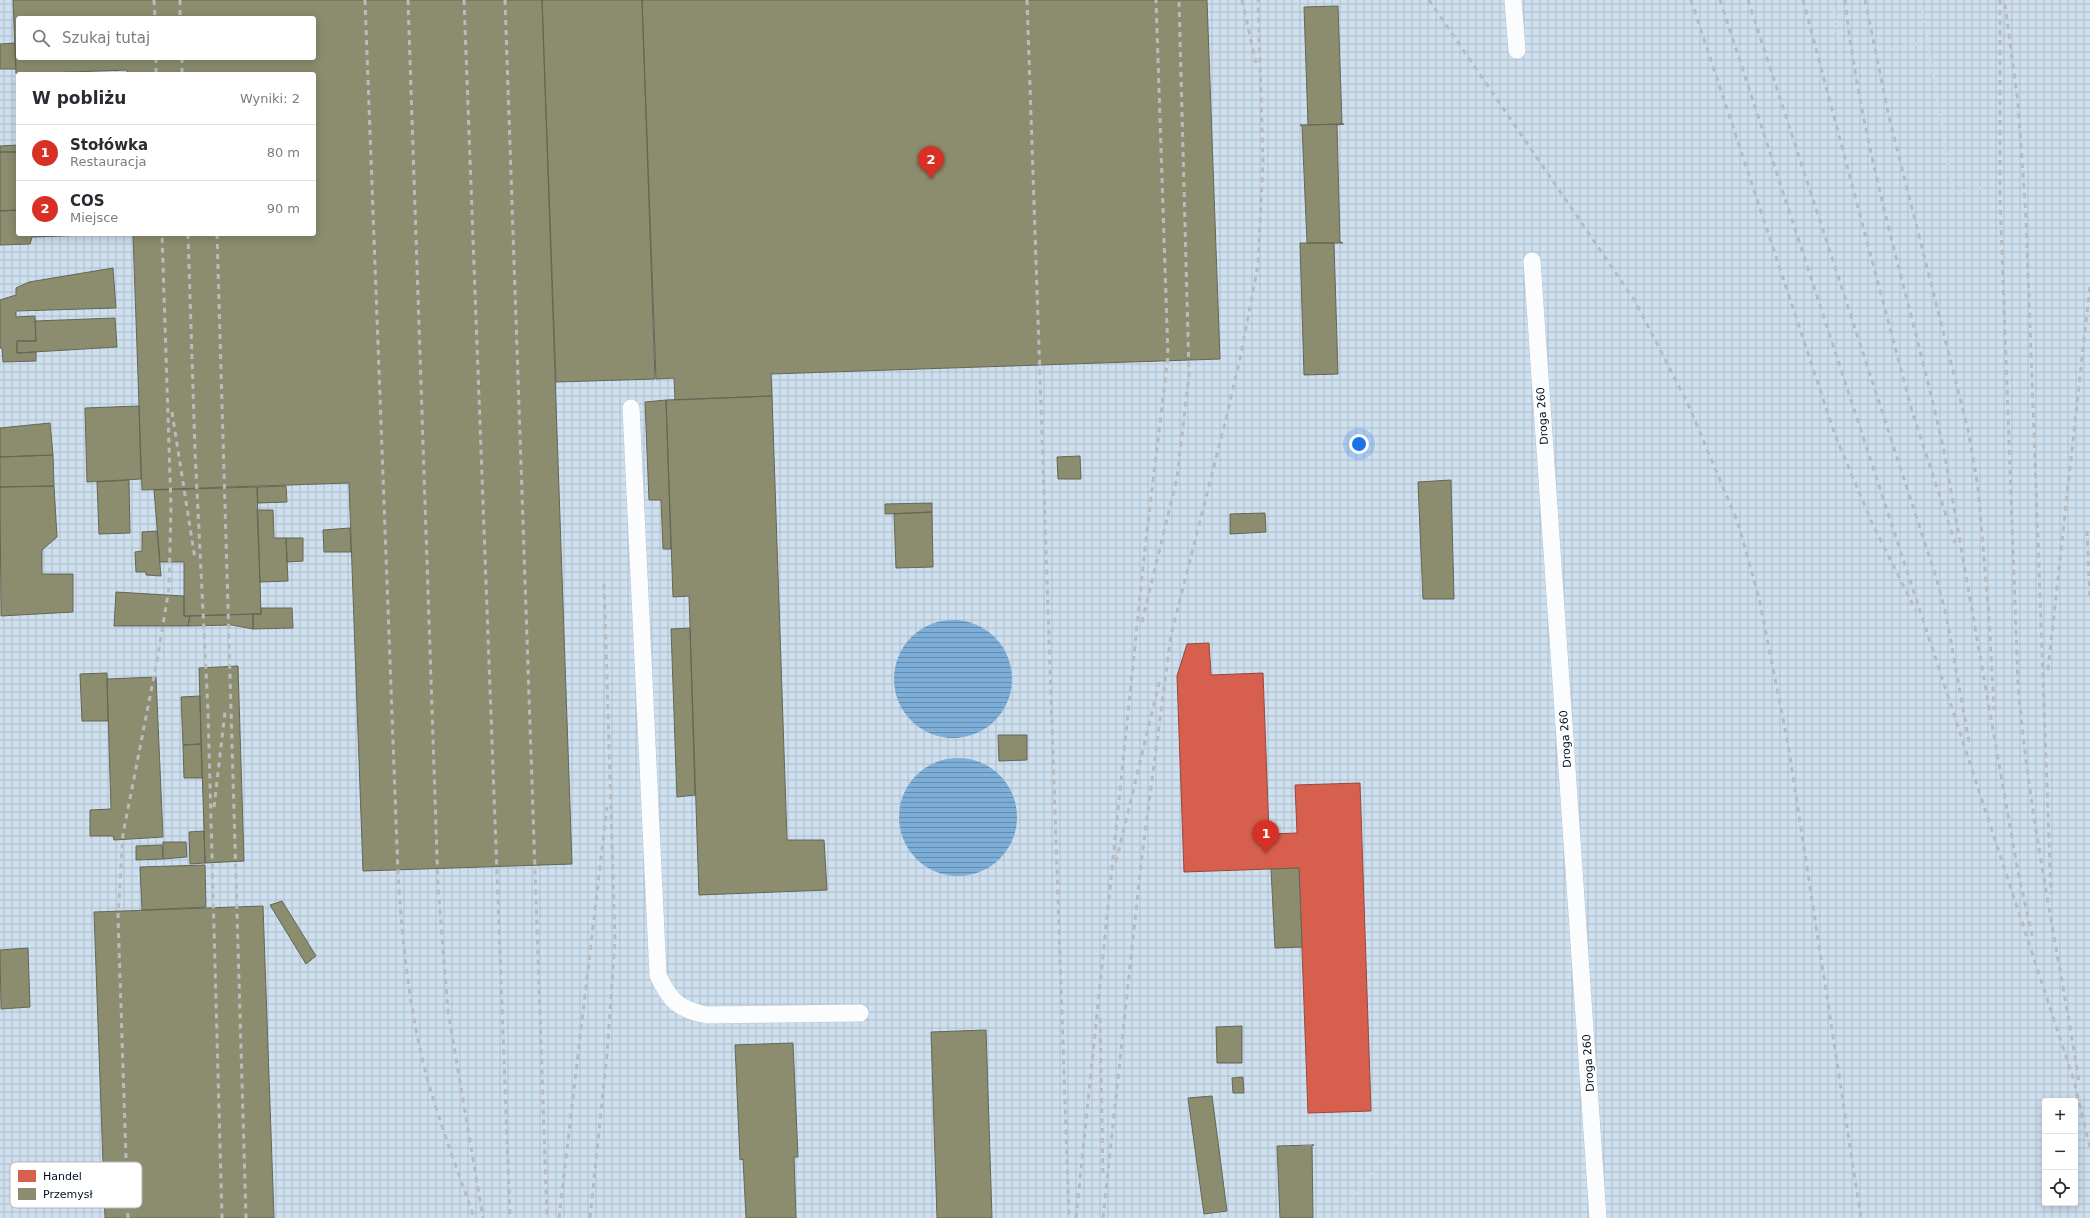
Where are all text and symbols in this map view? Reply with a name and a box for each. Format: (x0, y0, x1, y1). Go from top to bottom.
search box (16, 16, 316, 60)
icon: search (30, 27, 52, 49)
text: Szukaj tutaj (62, 29, 150, 47)
text: W pobliżu (32, 88, 126, 108)
text: Wyniki: 2 (240, 91, 300, 106)
text: Stołówka (70, 136, 148, 154)
text: 1 (40, 145, 50, 160)
text: 80 m (267, 145, 300, 160)
pin: 2 (918, 146, 944, 179)
text: Restauracja (70, 154, 147, 169)
text: COS (70, 192, 105, 210)
text: 2 (40, 201, 50, 216)
text: 90 m (267, 201, 300, 216)
text: Miejsce (70, 210, 118, 225)
street label: Droga 260 (1534, 387, 1551, 445)
your location (1349, 434, 1369, 454)
street label: Droga 260 (1557, 710, 1574, 768)
pin: 1 (1253, 820, 1279, 853)
street label: Droga 260 (1580, 1034, 1597, 1092)
map controls (2042, 1098, 2078, 1206)
button: + (2042, 1098, 2078, 1134)
button: − (2042, 1134, 2078, 1170)
legend (10, 1162, 142, 1208)
text: Handel (43, 1170, 82, 1183)
button: locate (2042, 1170, 2078, 1206)
text: Przemysł (43, 1188, 93, 1201)

